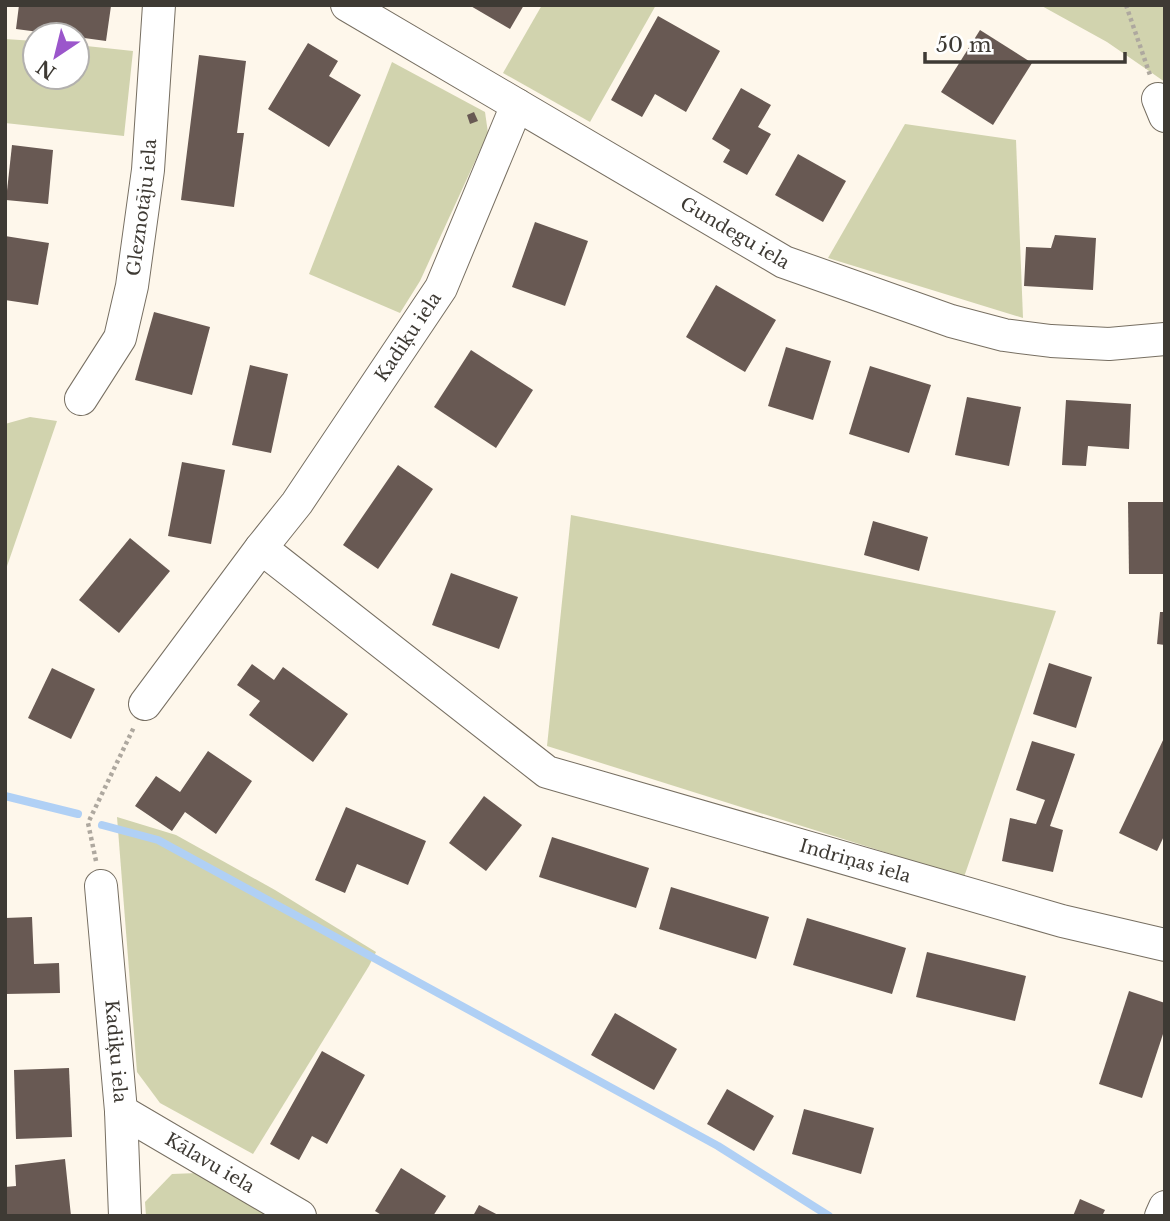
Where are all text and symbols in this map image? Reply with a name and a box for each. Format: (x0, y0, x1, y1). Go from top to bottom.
north arrow (21, 21, 91, 91)
scale bar (925, 21, 1124, 65)
text: 50 m (936, 32, 992, 58)
text: N (33, 55, 60, 84)
street label: Gleznotāju iela (123, 138, 161, 277)
street label: Gundegu iela (676, 192, 793, 274)
street label: Kadiķu iela (370, 288, 446, 386)
street label: Indriņas iela (797, 835, 913, 888)
street label: Kadiķu iela (100, 999, 131, 1104)
street label: Kālavu iela (161, 1128, 259, 1198)

